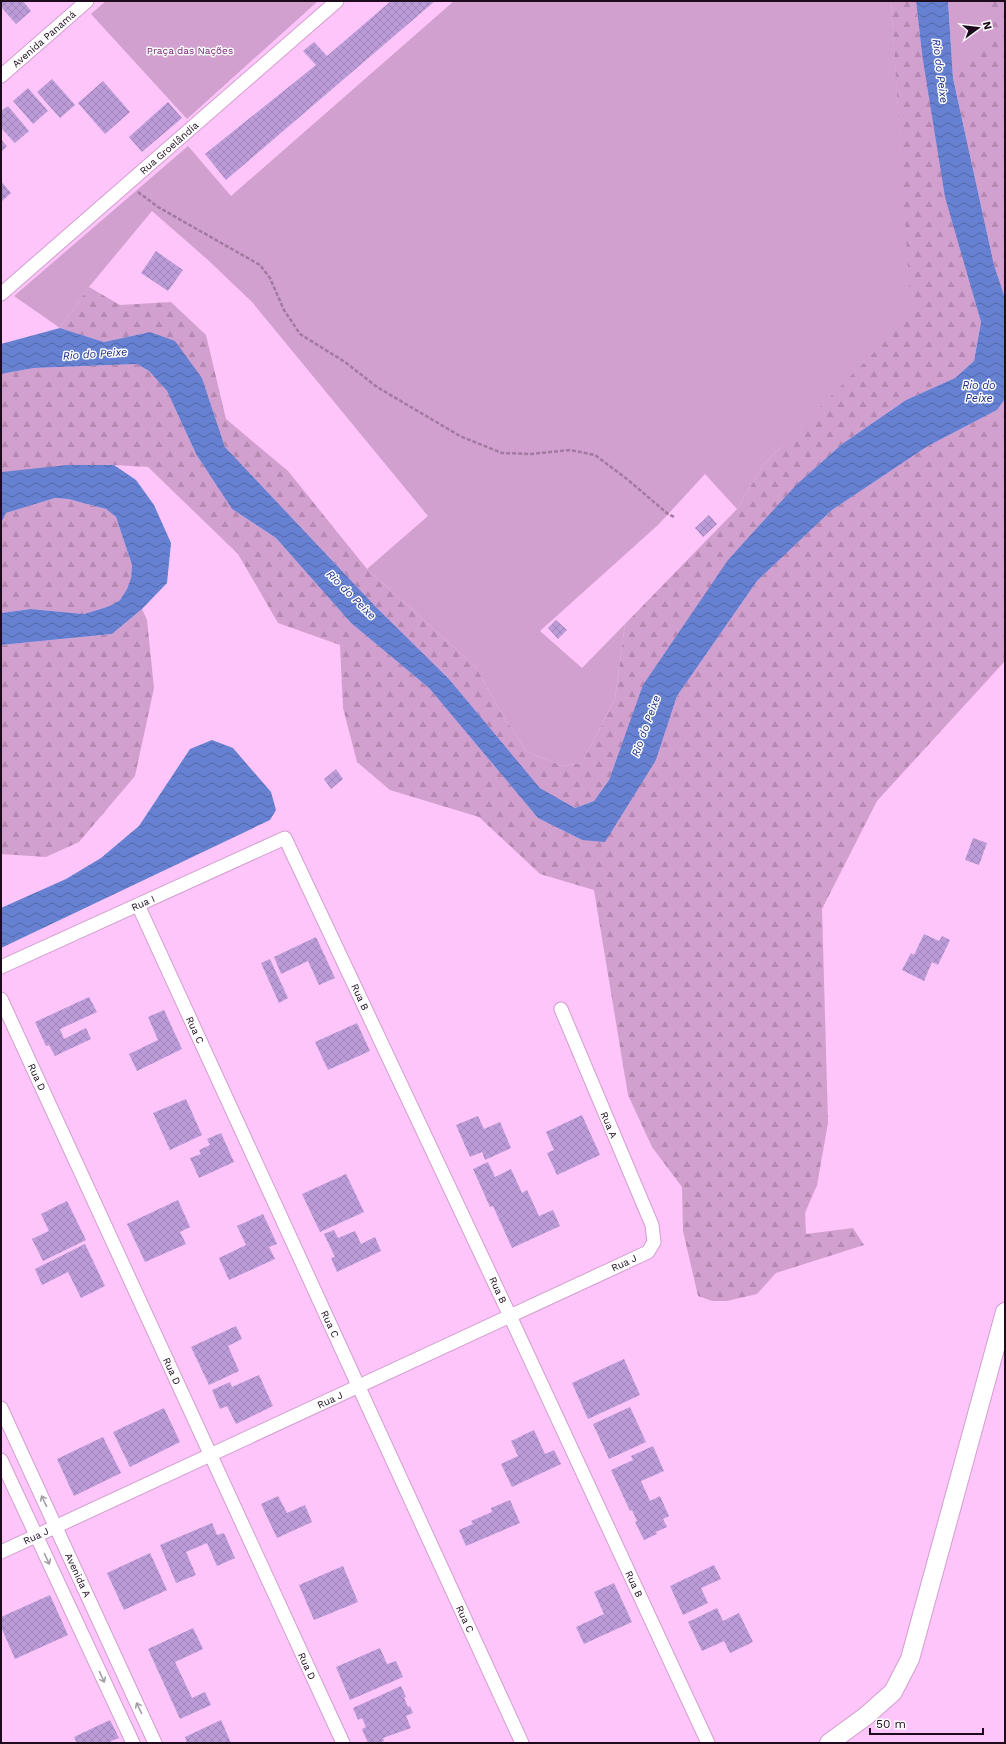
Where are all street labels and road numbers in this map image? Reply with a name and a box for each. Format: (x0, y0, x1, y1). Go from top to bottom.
street label: Avenida Panamá (10, 8, 78, 69)
street label: Rua Groelândia (137, 119, 201, 176)
street label: Rua I (130, 893, 156, 913)
street label: Rua B (349, 982, 371, 1012)
street label: Rua C (184, 1015, 206, 1045)
street label: Rua D (26, 1062, 48, 1092)
street label: Rua A (599, 1110, 620, 1140)
street label: Rua J (609, 1252, 639, 1274)
street label: Rua B (487, 1275, 509, 1305)
street label: Rua C (319, 1309, 341, 1339)
street label: Rua D (161, 1356, 183, 1386)
street label: Rua J (315, 1389, 345, 1411)
street label: Rua J (21, 1525, 51, 1547)
street label: Avenida A (63, 1551, 93, 1599)
street label: Rua B (623, 1569, 645, 1599)
street label: Rua C (454, 1604, 476, 1634)
street label: Rua D (296, 1651, 318, 1681)

